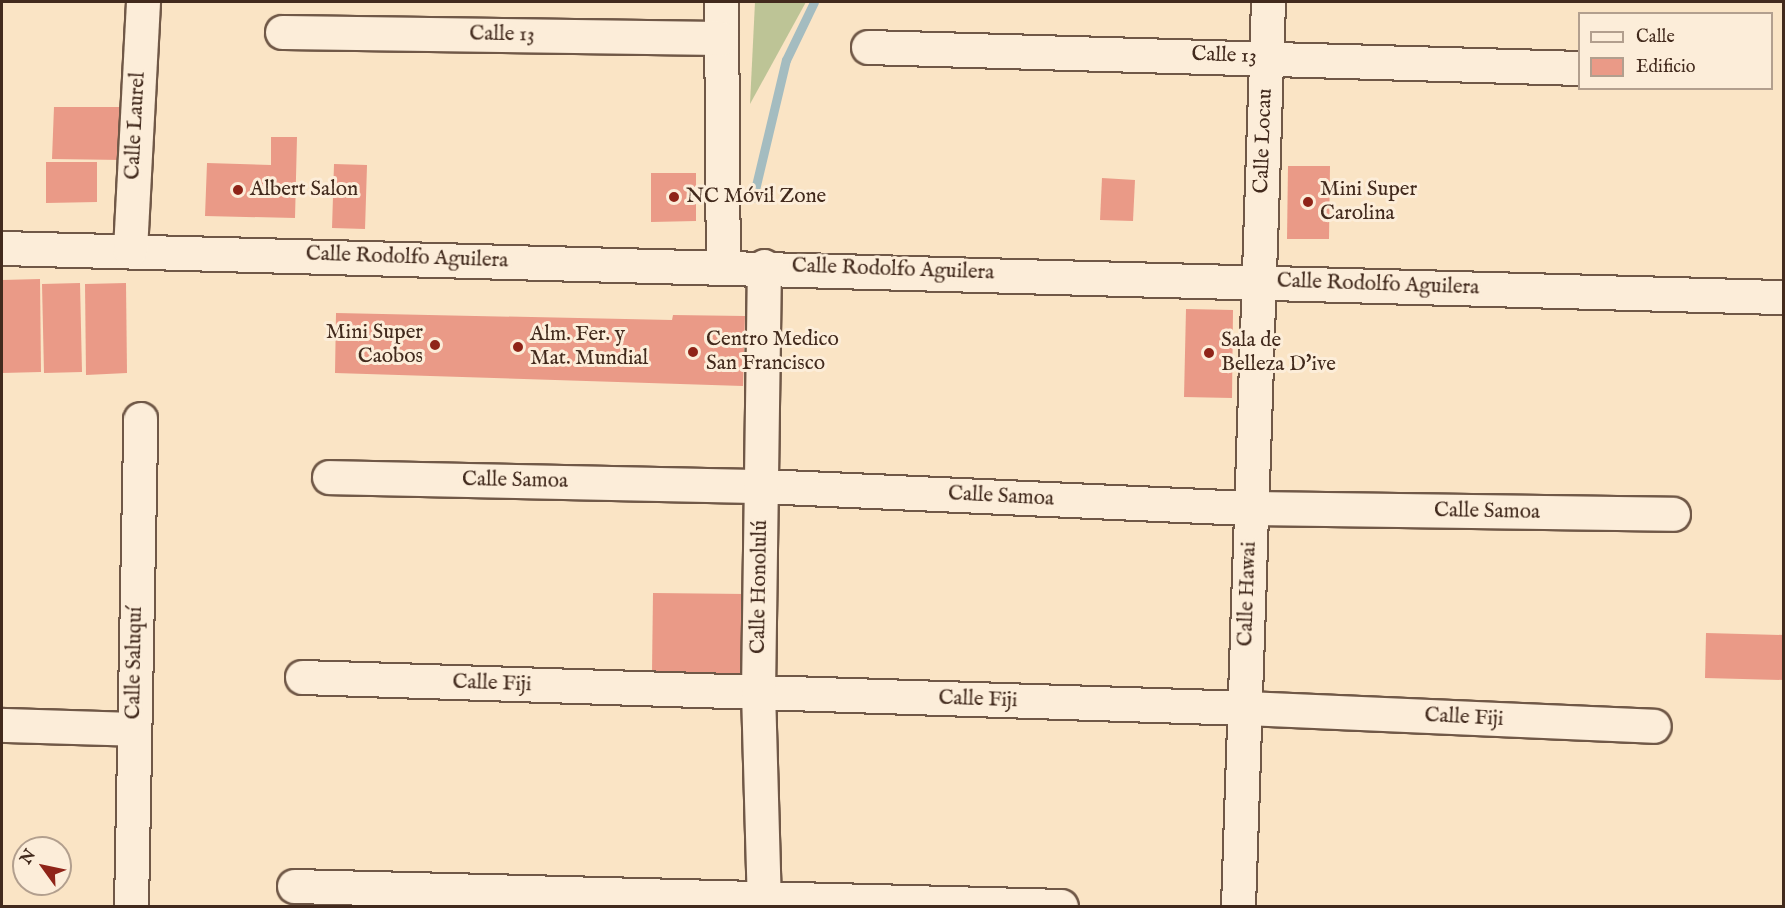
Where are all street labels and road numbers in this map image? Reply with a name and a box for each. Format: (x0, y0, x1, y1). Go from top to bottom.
street label: Calle 13 (469, 22, 535, 48)
street label: Calle 13 (1191, 42, 1257, 70)
street label: Calle Laurel (121, 72, 151, 180)
street label: Calle Locau (1250, 88, 1278, 194)
street label: Calle Rodolfo Aguilera (305, 242, 509, 274)
street label: Calle Rodolfo Aguilera (791, 254, 995, 286)
street label: Calle Rodolfo Aguilera (1276, 269, 1480, 301)
street label: Calle Samoa (462, 467, 568, 495)
street label: Calle Samoa (947, 482, 1055, 512)
street label: Calle Samoa (1434, 498, 1540, 526)
street label: Calle Honolulú (746, 520, 774, 654)
street label: Calle Hawai (1234, 541, 1262, 647)
street label: Calle Saluquí (121, 606, 149, 720)
street label: Calle Fiji (452, 670, 532, 698)
street label: Calle Fiji (938, 686, 1018, 714)
street label: Calle Fiji (1424, 703, 1504, 733)

